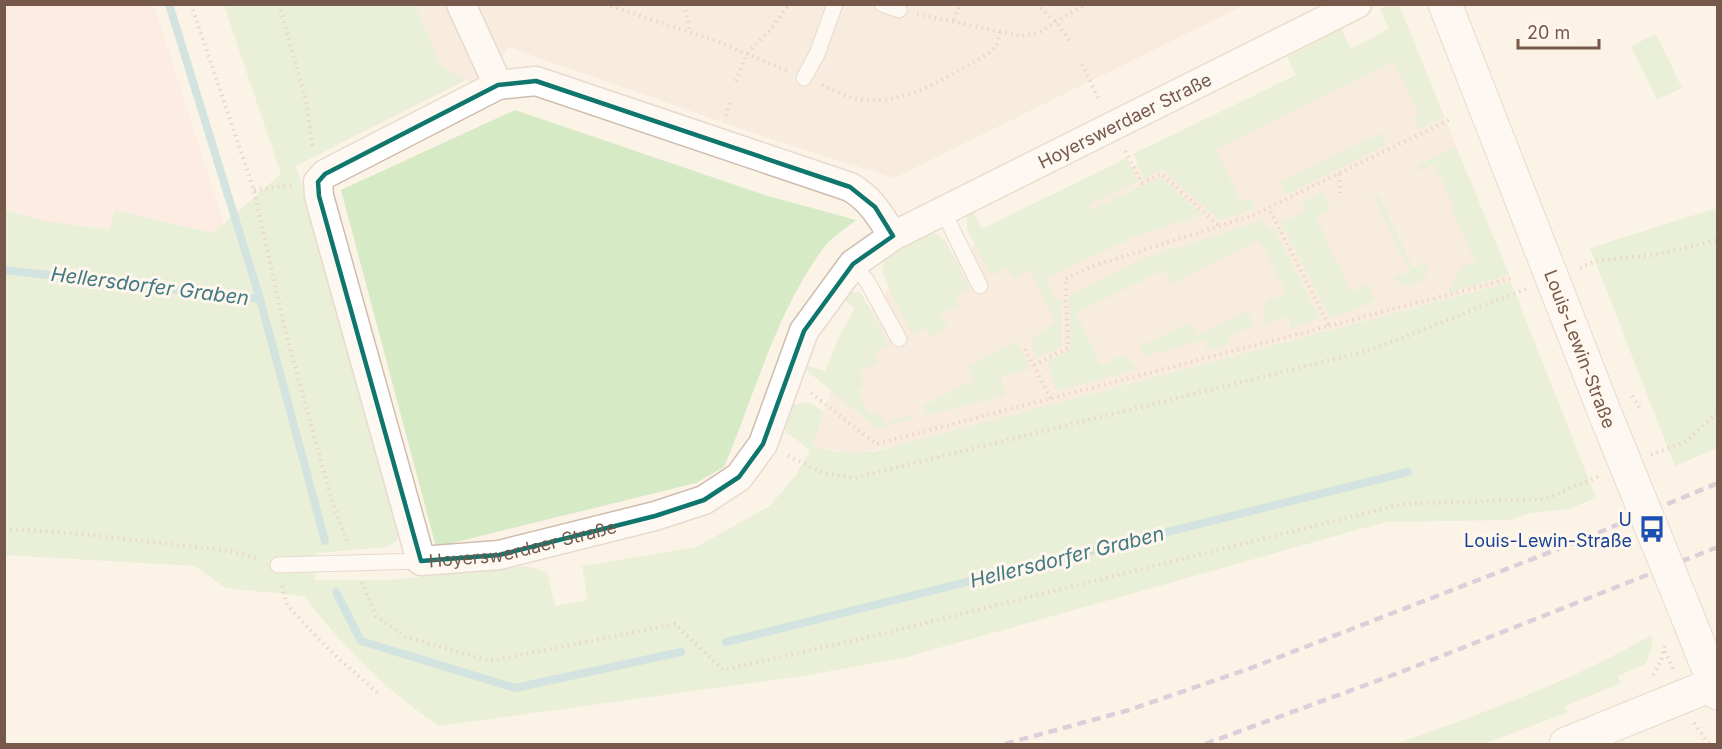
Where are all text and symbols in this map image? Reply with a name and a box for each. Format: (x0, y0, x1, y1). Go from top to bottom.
scale bar (1518, 12, 1599, 50)
text: 20 m (1527, 22, 1570, 43)
street label: Hoyerswerdaer Straße (1034, 68, 1215, 172)
water label: Hellersdorfer Graben (50, 262, 250, 310)
street label: Louis-Lewin-Straße (1540, 267, 1620, 431)
place label: U Louis-Lewin-Straße (1464, 509, 1632, 551)
bus stop icon: U Louis-Lewin-Straße (1637, 514, 1667, 544)
street label: Hoyerswerdaer Straße (428, 516, 619, 571)
water label: Hellersdorfer Graben (967, 521, 1167, 593)

